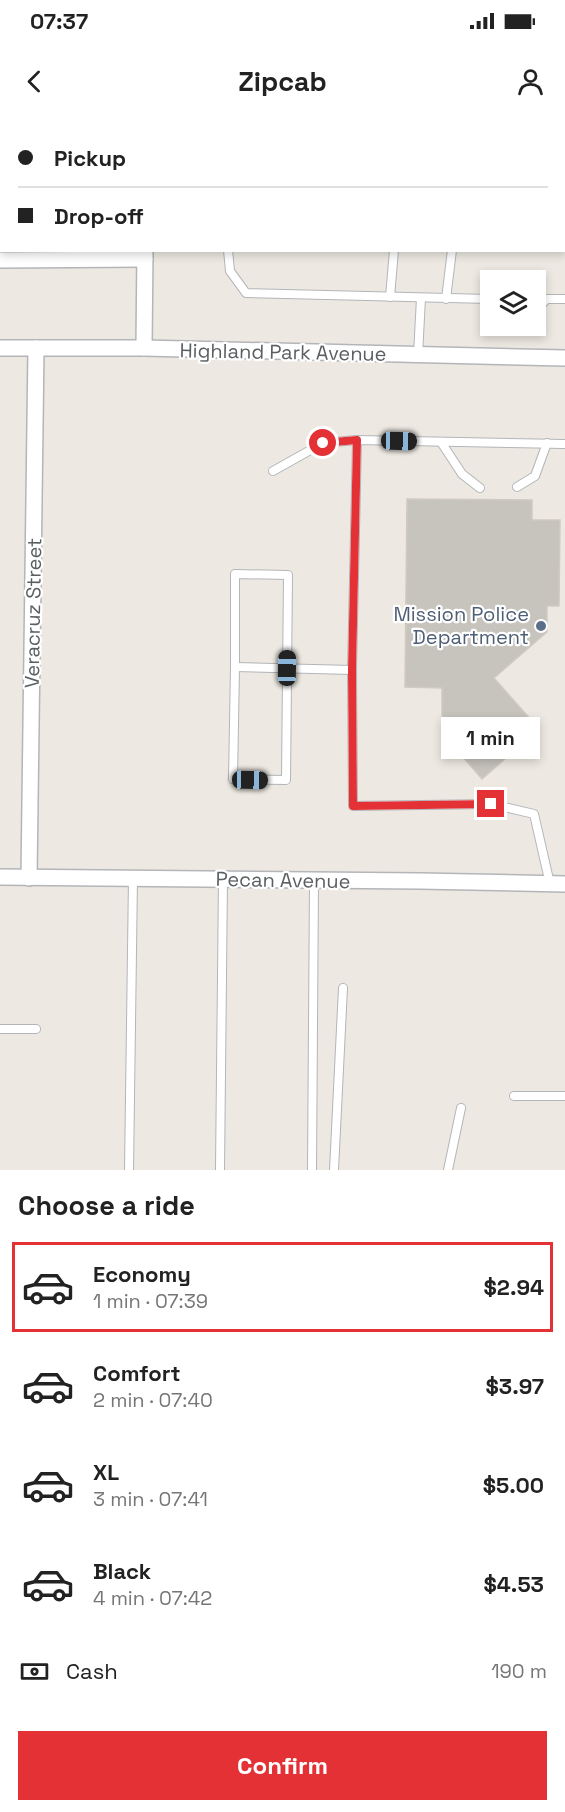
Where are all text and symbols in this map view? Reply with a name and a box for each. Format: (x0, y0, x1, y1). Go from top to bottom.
text: 07:37 (30, 7, 88, 35)
text: Zipcab (238, 64, 327, 99)
icon: back (18, 65, 51, 98)
icon: person (514, 65, 547, 98)
text: Pickup (54, 144, 126, 172)
text: Drop-off (54, 202, 144, 230)
map controls (480, 270, 546, 336)
button: layers (480, 270, 546, 336)
street label: Highland Park Avenue (179, 337, 387, 367)
route start (309, 429, 336, 456)
car (381, 432, 417, 450)
street label: Veracruz Street (19, 538, 47, 688)
place label: Mission Police Department (393, 601, 529, 650)
marker: Mission Police Department (534, 619, 548, 633)
car (278, 650, 296, 686)
callout: 1 min (442, 717, 540, 759)
text: 1 min (466, 725, 515, 751)
car (232, 771, 268, 789)
route end (477, 790, 504, 817)
street label: Pecan Avenue (215, 866, 351, 894)
text: Choose a ride (18, 1188, 195, 1223)
icon: car (21, 1260, 75, 1314)
text: Economy (93, 1260, 191, 1288)
text: $2.94 (483, 1273, 544, 1301)
text: 1 min · 07:39 (93, 1288, 208, 1314)
icon: car (21, 1359, 75, 1413)
text: Comfort (93, 1359, 181, 1387)
text: $3.97 (485, 1372, 544, 1400)
text: 2 min · 07:40 (93, 1387, 213, 1413)
icon: car (21, 1458, 75, 1512)
text: XL (93, 1458, 119, 1486)
text: $5.00 (483, 1471, 544, 1499)
text: 3 min · 07:41 (93, 1486, 208, 1512)
icon: car (21, 1557, 75, 1611)
text: Black (93, 1557, 151, 1585)
text: $4.53 (484, 1570, 544, 1598)
text: 4 min · 07:42 (93, 1585, 212, 1611)
icon: cash (18, 1655, 51, 1688)
text: Cash (66, 1657, 118, 1685)
text: 190 m (491, 1658, 547, 1684)
button: Confirm (18, 1731, 547, 1800)

